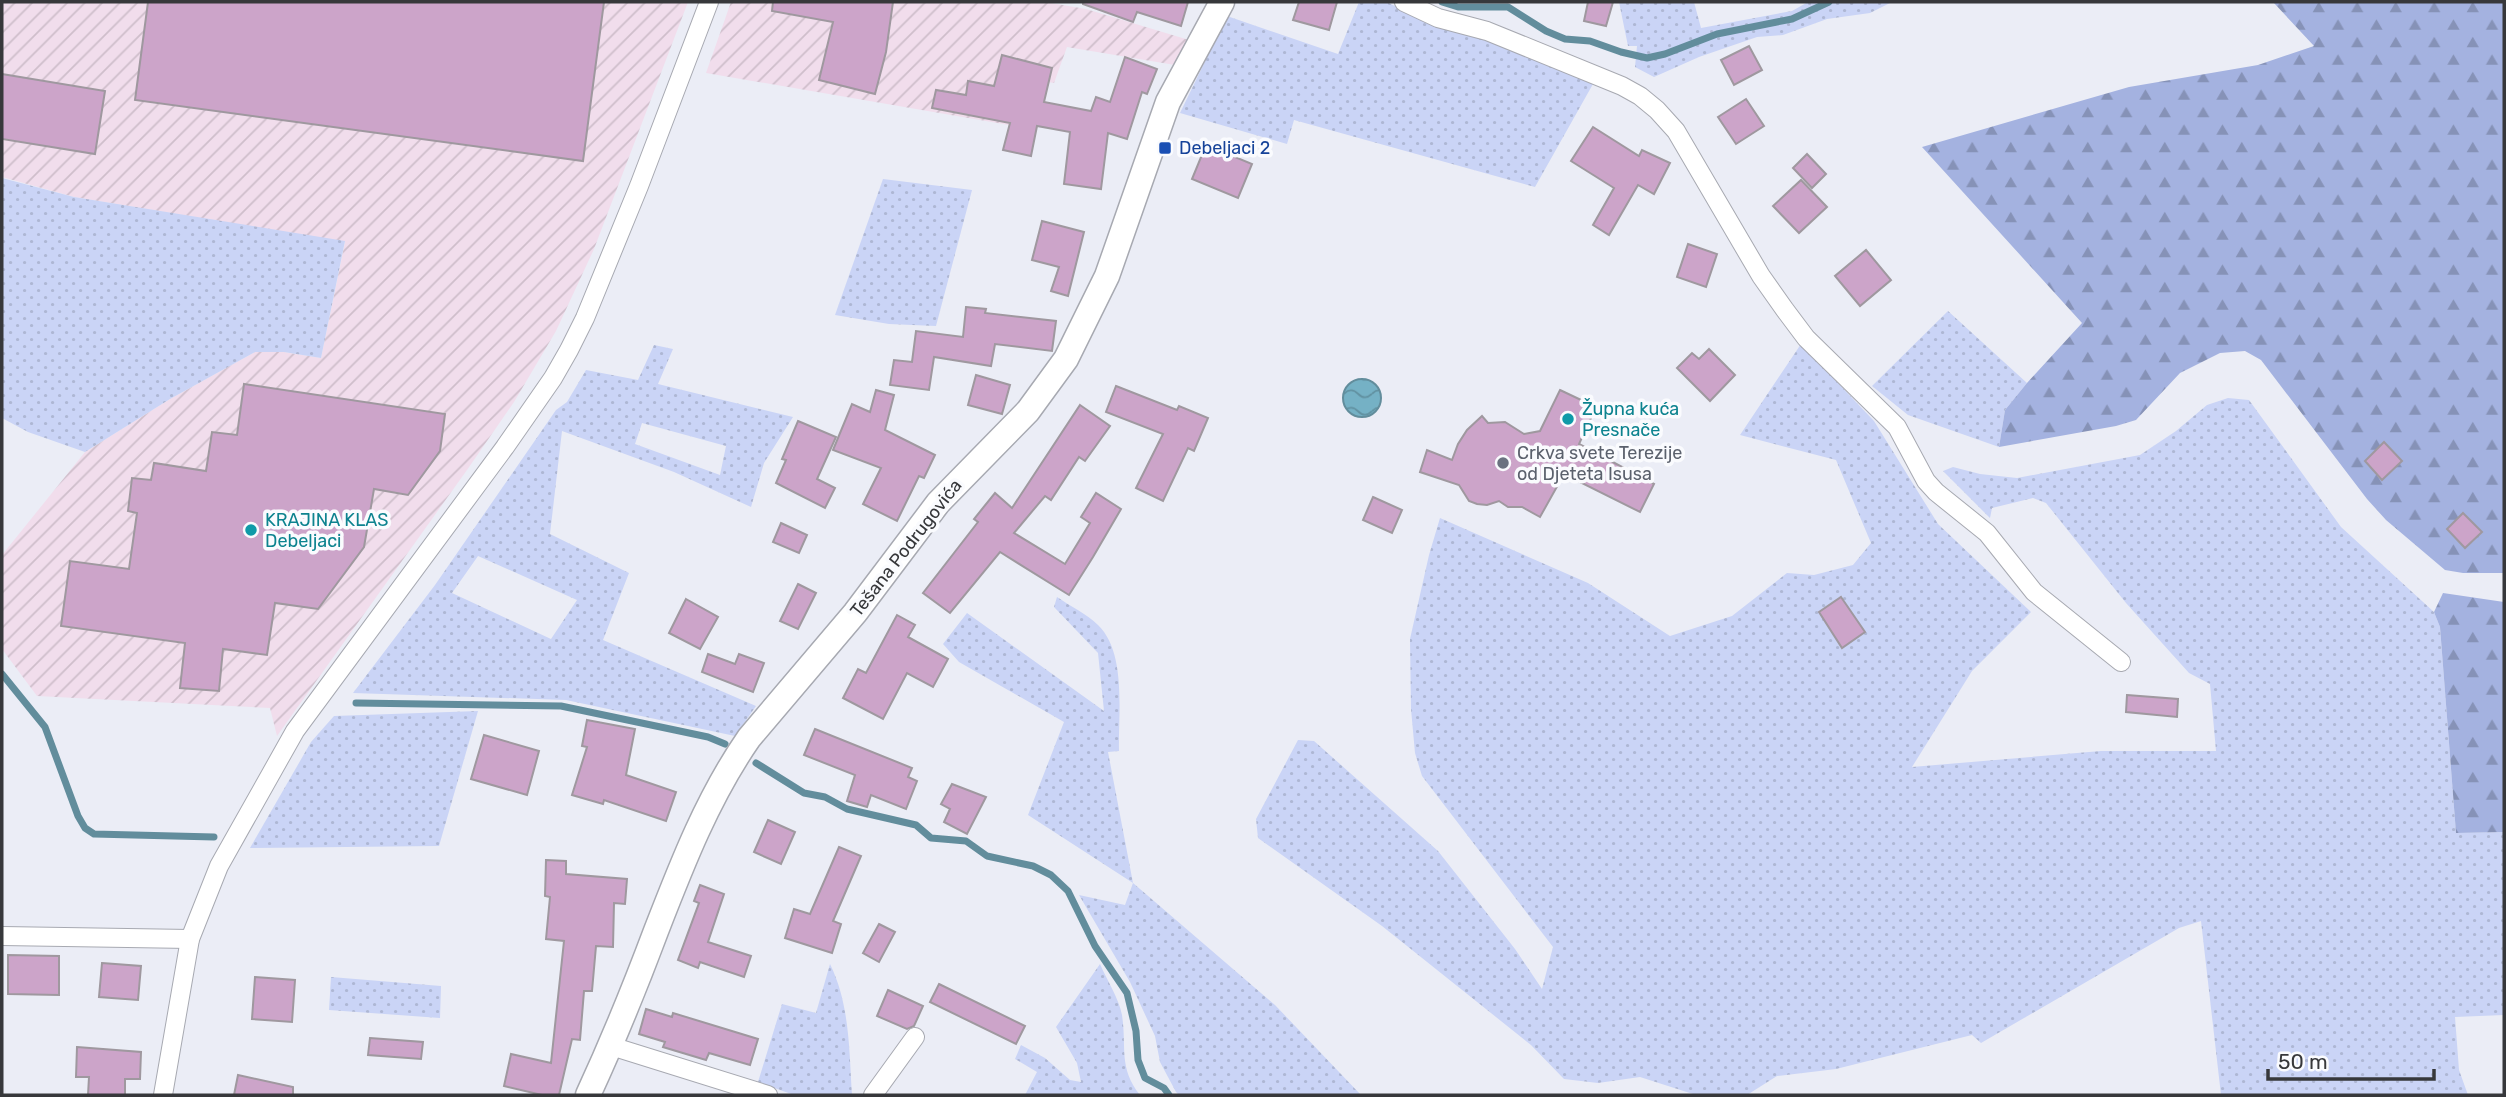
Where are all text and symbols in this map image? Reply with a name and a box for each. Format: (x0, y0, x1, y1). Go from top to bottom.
place label: Debeljaci 2 (1179, 137, 1270, 159)
marker: Debeljaci 2 (1157, 140, 1173, 156)
place label: Župna kuća Presnače (1582, 398, 1679, 441)
marker: Župna kuća Presnače (1560, 411, 1576, 427)
place label: Crkva svete Terezije od Djeteta Isusa (1517, 442, 1682, 485)
marker: Crkva svete Terezije od Djeteta Isusa (1495, 455, 1511, 471)
street label: Tešana Podrugovića (846, 475, 966, 621)
place label: KRAJINA KLAS Debeljaci (265, 509, 388, 552)
marker: KRAJINA KLAS Debeljaci (243, 522, 259, 538)
scale bar (2268, 1038, 2434, 1082)
text: 50 m (2278, 1049, 2328, 1074)

